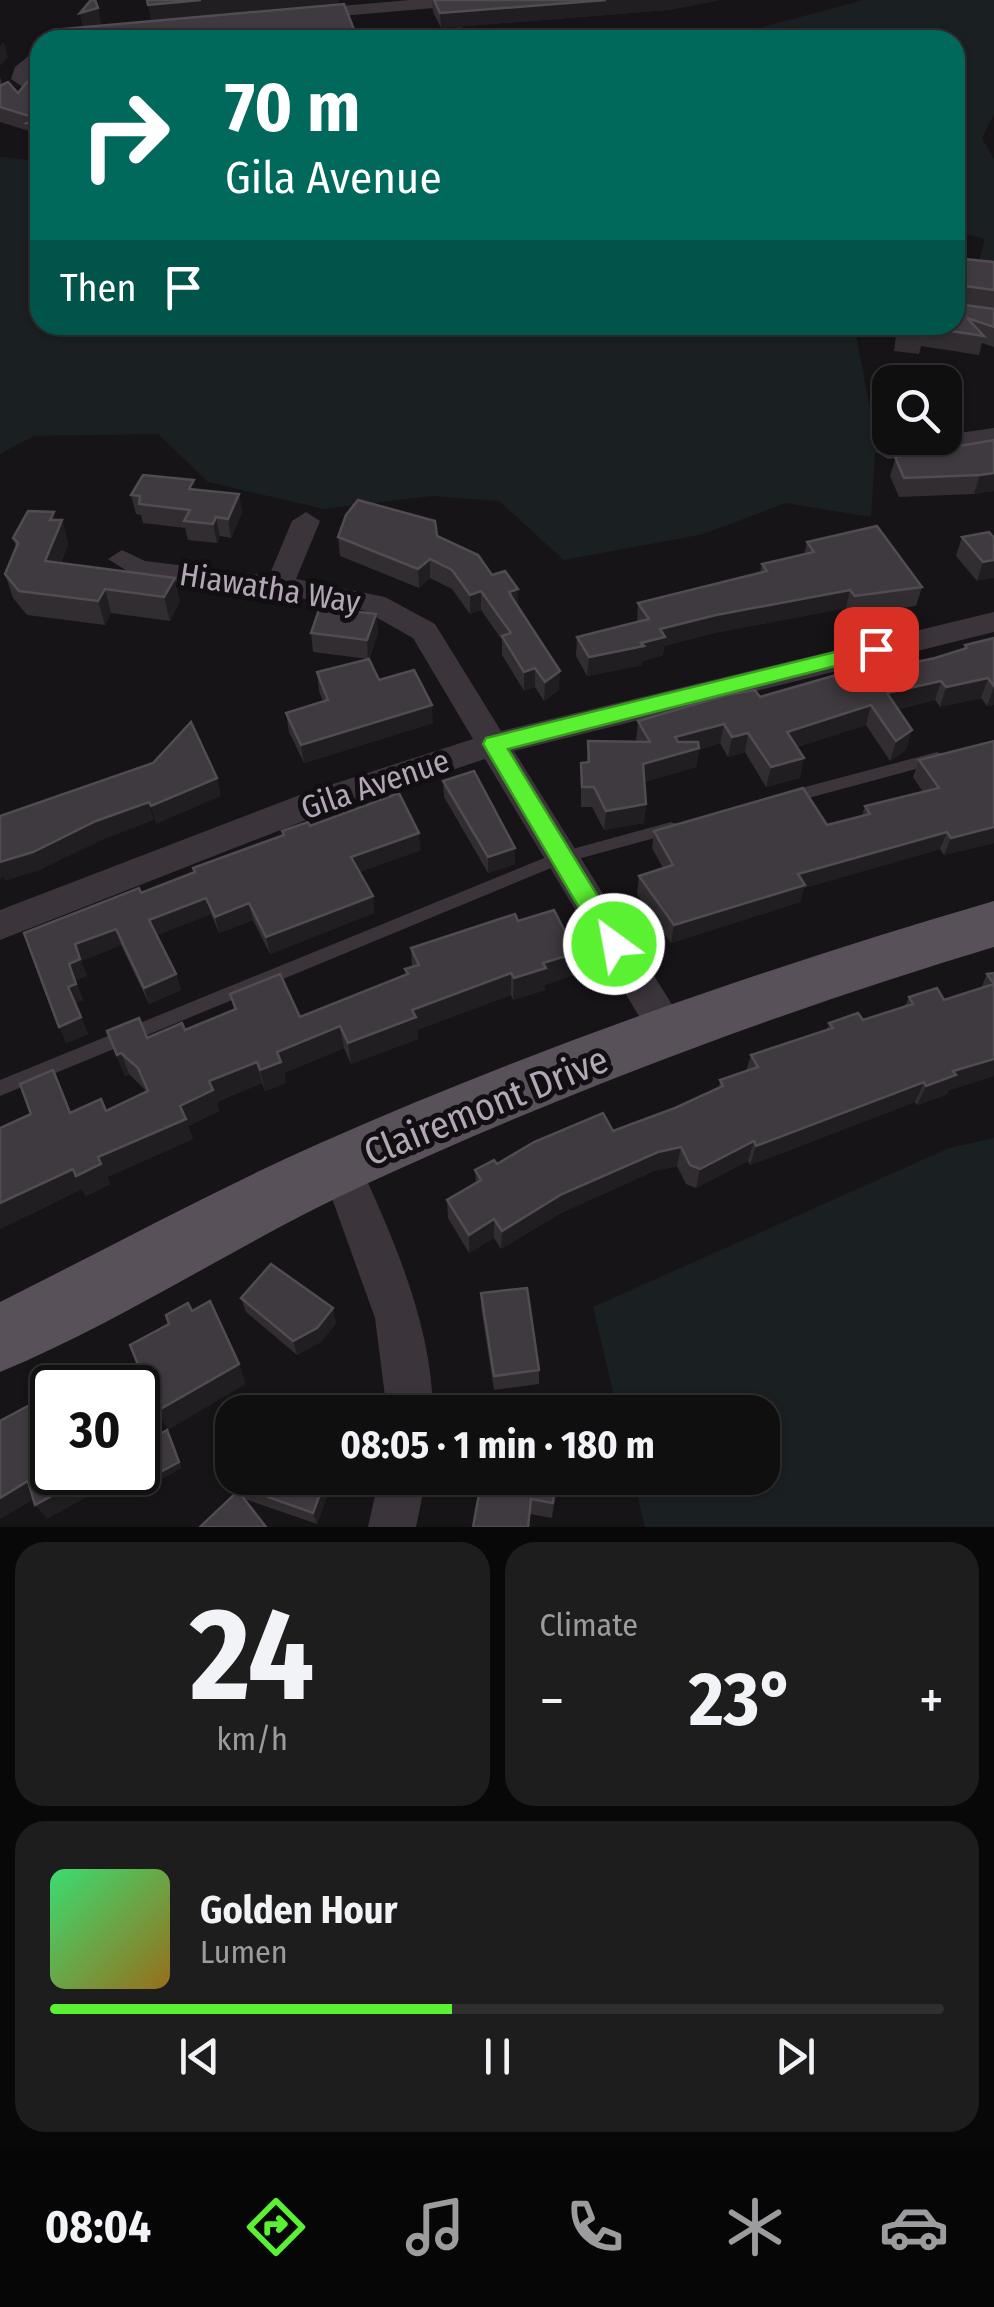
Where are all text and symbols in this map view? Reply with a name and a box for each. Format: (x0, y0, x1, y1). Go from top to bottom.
text: 70 m (225, 66, 360, 150)
icon: right (60, 70, 190, 200)
text: Gila Avenue (225, 151, 442, 205)
icon: arrive (156, 260, 211, 315)
text: Then (60, 265, 136, 311)
map controls (872, 365, 962, 455)
button: search (872, 365, 962, 455)
street label: Hiawatha Way (177, 555, 364, 621)
pin (834, 607, 919, 692)
icon: arrive (849, 622, 904, 677)
street label: Gila Avenue (296, 741, 454, 827)
position arrow (562, 892, 666, 996)
street label: Clairemont Drive (357, 1036, 615, 1176)
speed limit sign: 30 (30, 1365, 160, 1495)
text: 08:05 · 1 min · 180 m (340, 1422, 655, 1468)
text: 24 (190, 1577, 314, 1733)
text: Climate (540, 1606, 638, 1644)
text: 23° (689, 1655, 794, 1745)
text: − (540, 1668, 564, 1734)
text: + (919, 1668, 944, 1734)
text: km/h (217, 1720, 288, 1758)
text: Golden Hour (200, 1887, 398, 1933)
text: Lumen (200, 1933, 288, 1971)
icon: previous (172, 2029, 227, 2084)
icon: pause (470, 2029, 525, 2084)
icon: next (768, 2029, 823, 2084)
icon: directions (241, 2192, 311, 2262)
icon: music (400, 2192, 470, 2262)
icon: phone (560, 2192, 630, 2262)
icon: climate (720, 2192, 790, 2262)
icon: car (879, 2192, 949, 2262)
text: 08:04 (45, 2200, 151, 2254)

